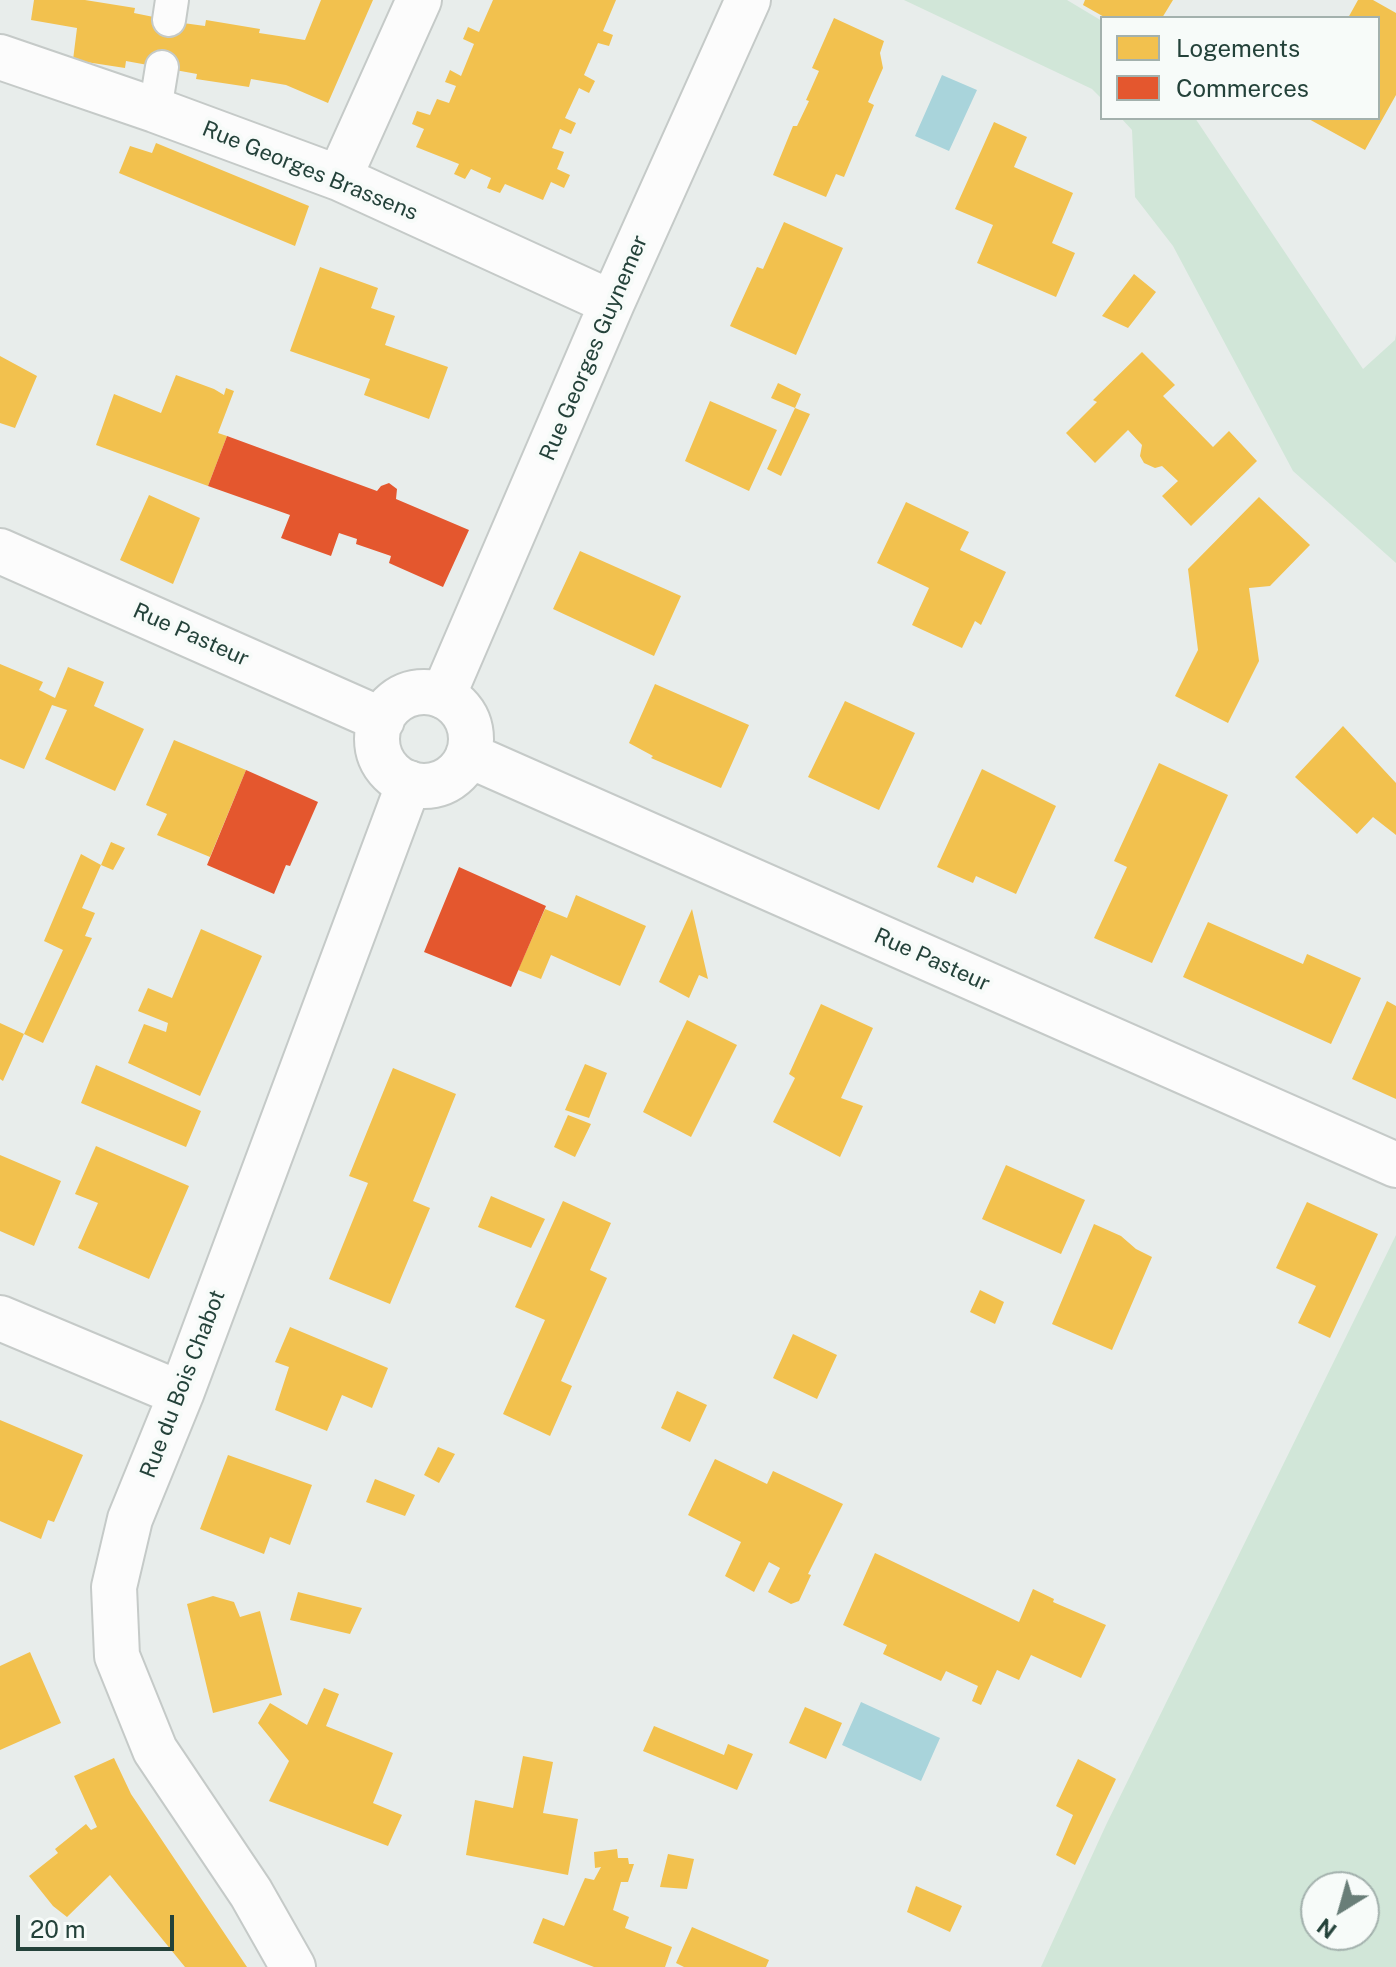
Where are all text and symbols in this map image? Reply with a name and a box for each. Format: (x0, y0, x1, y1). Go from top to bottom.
legend (1100, 16, 1380, 120)
text: Logements (1176, 34, 1300, 62)
text: Commerces (1176, 74, 1309, 102)
street label: Rue Georges Brassens (198, 116, 422, 226)
street label: Rue Georges Guynemer (534, 231, 654, 465)
street label: Rue Pasteur (129, 598, 253, 672)
street label: Rue Pasteur (870, 923, 994, 997)
street label: Rue du Bois Chabot (135, 1286, 231, 1482)
north arrow (1300, 1871, 1380, 1951)
scale bar (20, 1899, 178, 1949)
text: N (1312, 1913, 1341, 1944)
text: 20 m (30, 1915, 86, 1943)

